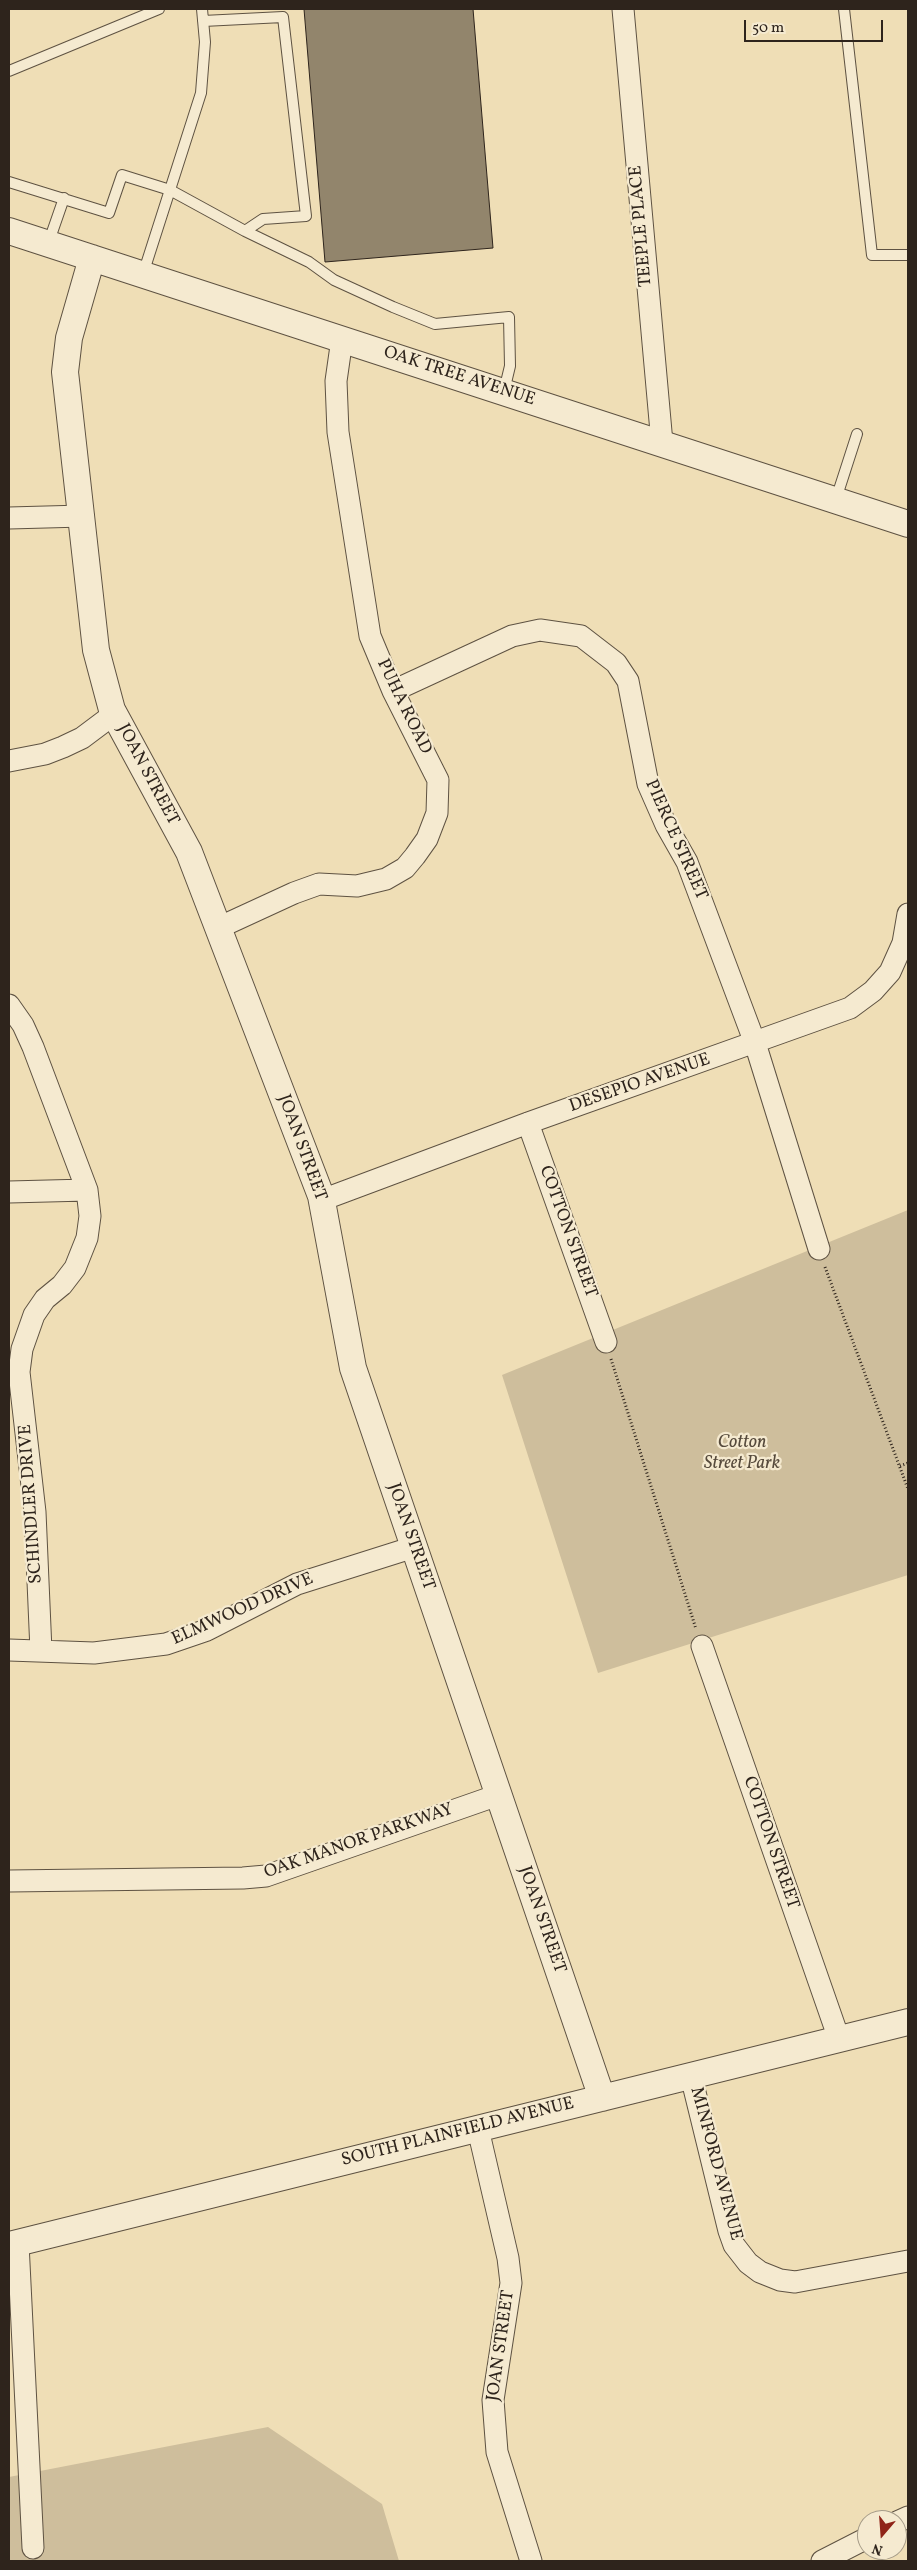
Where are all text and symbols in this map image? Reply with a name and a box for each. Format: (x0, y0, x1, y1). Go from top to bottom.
scale bar (747, 10, 886, 42)
text: 50 m (752, 18, 784, 39)
street label: TEEPLE PLACE (626, 164, 658, 288)
street label: OAK TREE AVENUE (380, 342, 538, 412)
street label: PUHA ROAD (371, 656, 435, 758)
street label: JOAN STREET (111, 721, 183, 829)
street label: PIERCE STREET (639, 776, 711, 904)
street label: DESEPIO AVENUE (567, 1050, 713, 1118)
street label: JOAN STREET (272, 1092, 330, 1204)
street label: COTTON STREET (533, 1163, 601, 1301)
street label: SCHINDLER DRIVE (16, 1423, 48, 1585)
park label: Cotton Street Park (704, 1433, 780, 1476)
street label: JOAN STREET (382, 1481, 438, 1593)
street label: ELMWOOD DRIVE (169, 1569, 317, 1651)
street label: COTTON STREET (737, 1774, 803, 1912)
street label: OAK MANOR PARKWAY (262, 1799, 456, 1885)
street label: JOAN STREET (513, 1864, 569, 1976)
street label: MINFORD AVENUE (684, 2085, 746, 2243)
street label: SOUTH PLAINFIELD AVENUE (339, 2094, 577, 2172)
street label: JOAN STREET (484, 2289, 520, 2403)
north arrow (857, 2510, 907, 2560)
text: N (870, 2538, 885, 2559)

